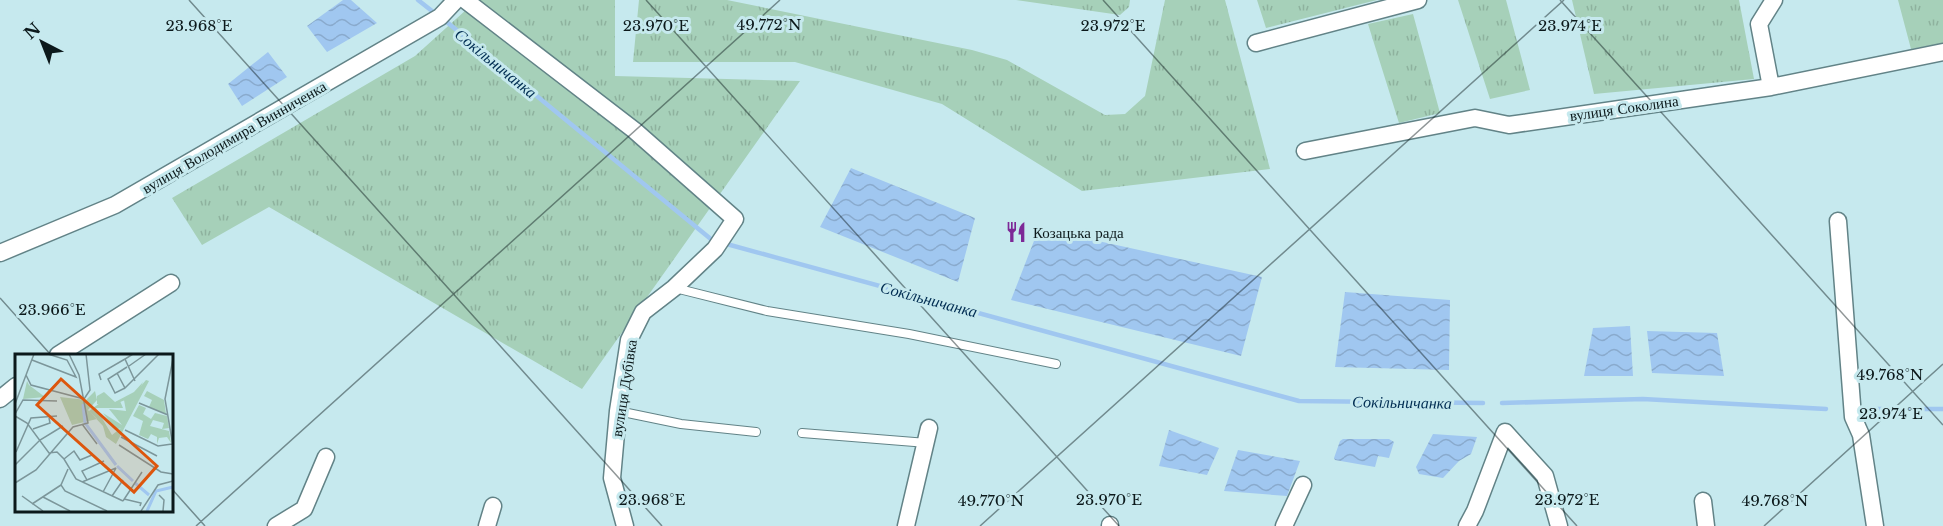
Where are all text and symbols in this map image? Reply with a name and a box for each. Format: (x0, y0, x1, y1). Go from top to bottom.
north arrow (12, 12, 72, 72)
text: 49.772°N (737, 15, 801, 34)
text: 23.968°E (166, 16, 233, 35)
text: 23.970°E (623, 16, 689, 35)
text: 23.972°E (1081, 16, 1146, 35)
text: 23.974°E (1538, 16, 1602, 35)
text: N (20, 18, 44, 43)
water label: Сокільничанка (451, 24, 541, 102)
street label: вулиця Володимира Винниченка (138, 76, 330, 198)
street label: вулиця Соколина (1568, 91, 1680, 125)
restaurant icon: Козацька рада (1004, 220, 1028, 244)
place label: Козацька рада (1033, 223, 1124, 242)
water label: Сокільничанка (878, 276, 980, 322)
text: 23.966°E (18, 300, 86, 319)
street label: вулиця Дубівка (607, 338, 641, 438)
inset map (15, 354, 172, 511)
text: 49.768°N (1857, 365, 1923, 384)
water label: Сокільничанка (1352, 391, 1452, 413)
text: 23.974°E (1859, 404, 1923, 423)
text: 23.968°E (619, 490, 686, 509)
text: 23.970°E (1076, 490, 1142, 509)
text: 23.972°E (1535, 490, 1600, 509)
text: 49.770°N (958, 491, 1024, 510)
text: 49.768°N (1742, 491, 1808, 510)

